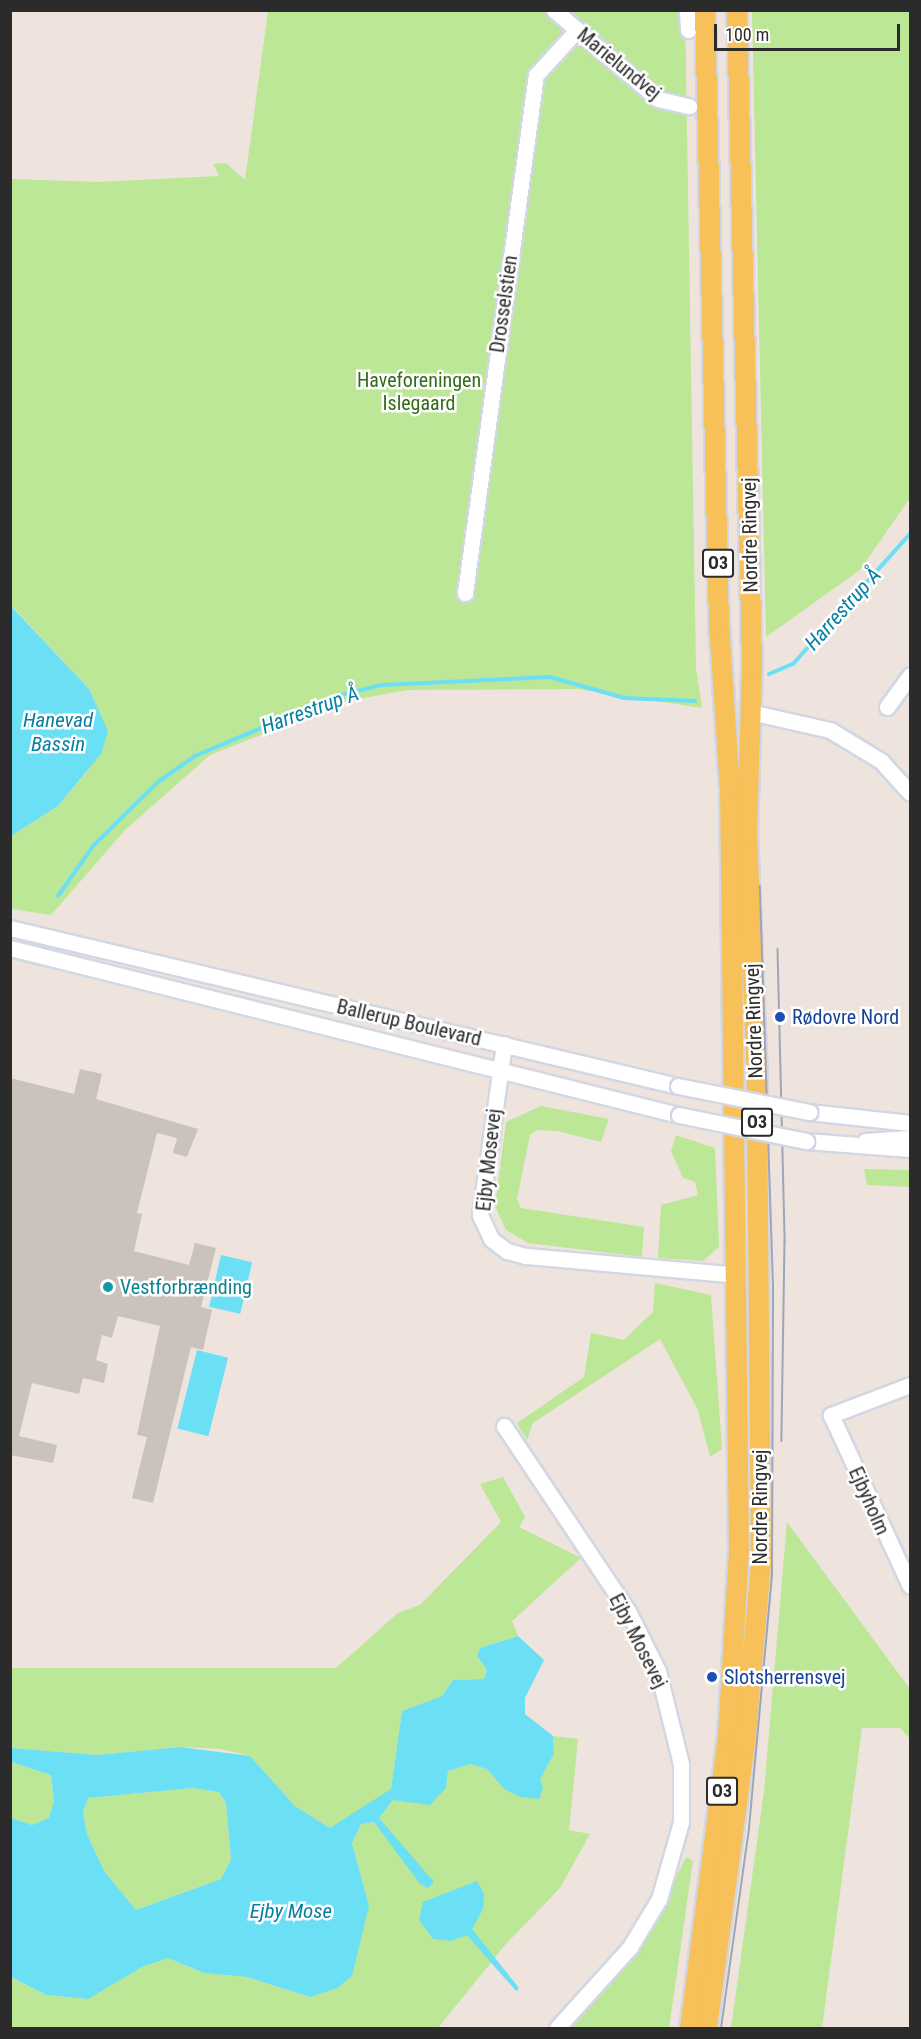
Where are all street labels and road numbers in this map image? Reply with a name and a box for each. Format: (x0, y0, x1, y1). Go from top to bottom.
street label: Marielundvej (572, 23, 666, 105)
street label: Drosselstien (485, 254, 523, 354)
street label: Nordre Ringvej (737, 477, 763, 593)
road number: O3 (702, 548, 734, 578)
street label: Nordre Ringvej (740, 963, 768, 1079)
street label: Ballerup Boulevard (334, 995, 484, 1051)
road number: O3 (740, 1107, 774, 1137)
street label: Ejby Mosevej (472, 1108, 506, 1212)
street label: Nordre Ringvej (748, 1449, 772, 1565)
street label: Ejbyholm (843, 1463, 895, 1539)
street label: Ejby Mosevej (604, 1590, 672, 1692)
road number: O3 (706, 1776, 738, 1806)

